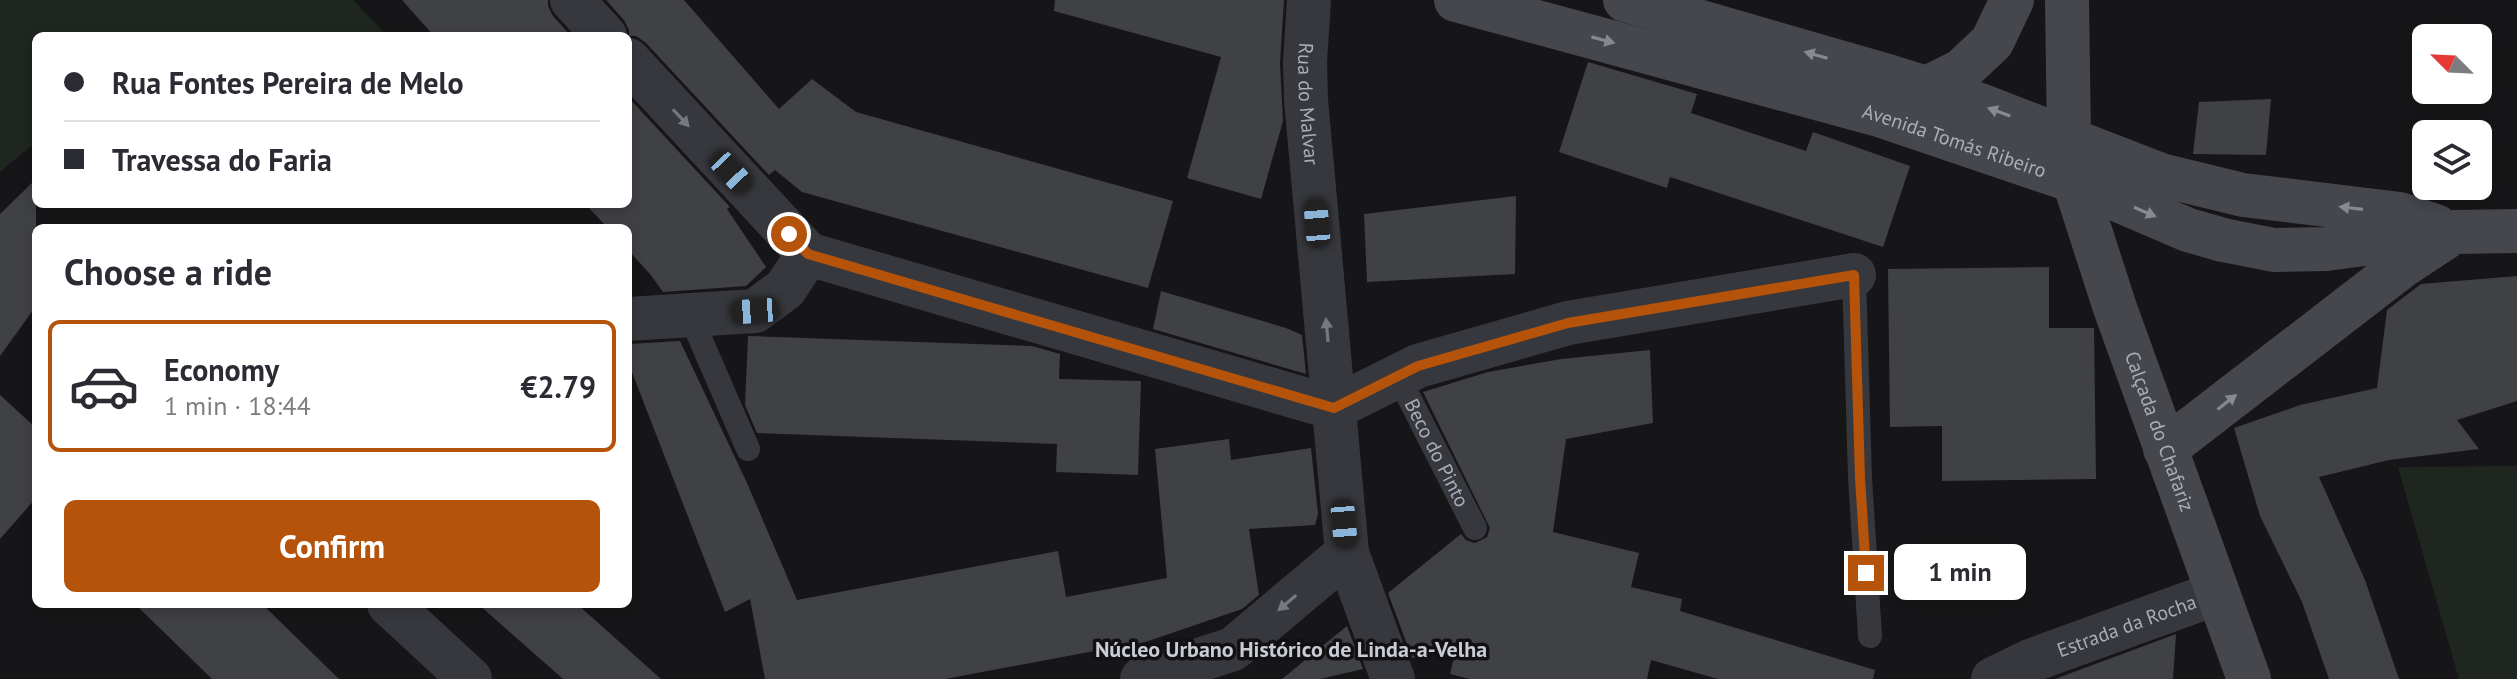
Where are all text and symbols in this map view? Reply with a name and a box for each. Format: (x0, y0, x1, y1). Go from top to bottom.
north arrow (2412, 24, 2492, 104)
map controls (2412, 24, 2492, 200)
one-way arrow (1590, 35, 1615, 47)
street label: Rua do Malvar (1292, 42, 1325, 166)
one-way arrow (1803, 48, 1828, 60)
text: Rua Fontes Pereira de Melo (112, 63, 464, 102)
street label: Avenida Tomás Ribeiro (1859, 98, 2050, 184)
one-way arrow (1987, 105, 2011, 118)
one-way arrow (671, 108, 689, 127)
button: layers (2412, 120, 2492, 200)
text: Travessa do Faria (112, 140, 332, 179)
car (706, 146, 756, 198)
car (1303, 198, 1331, 248)
one-way arrow (2338, 201, 2363, 214)
one-way arrow (2134, 205, 2157, 218)
route start (771, 216, 807, 252)
text: Choose a ride (64, 248, 272, 295)
car (730, 297, 780, 325)
one-way arrow (1320, 318, 1333, 343)
street label: Calçada do Chafariz (2119, 348, 2200, 515)
icon: car (68, 350, 140, 422)
text: Economy (164, 350, 279, 389)
text: €2.79 (521, 367, 596, 406)
text: 1 min · 18:44 (164, 389, 311, 422)
street label: Beco do Pinto (1399, 394, 1475, 511)
one-way arrow (2217, 394, 2237, 410)
car (1330, 499, 1358, 549)
button: Confirm (64, 500, 600, 592)
callout: 1 min (1894, 545, 2026, 601)
route end (1848, 555, 1884, 591)
text: 1 min (1928, 555, 1992, 588)
street label: Estrada da Rocha (2053, 589, 2200, 663)
one-way arrow (1277, 594, 1297, 611)
district label: Núcleo Urbano Histórico de Linda-a-Velha (1095, 635, 1487, 663)

